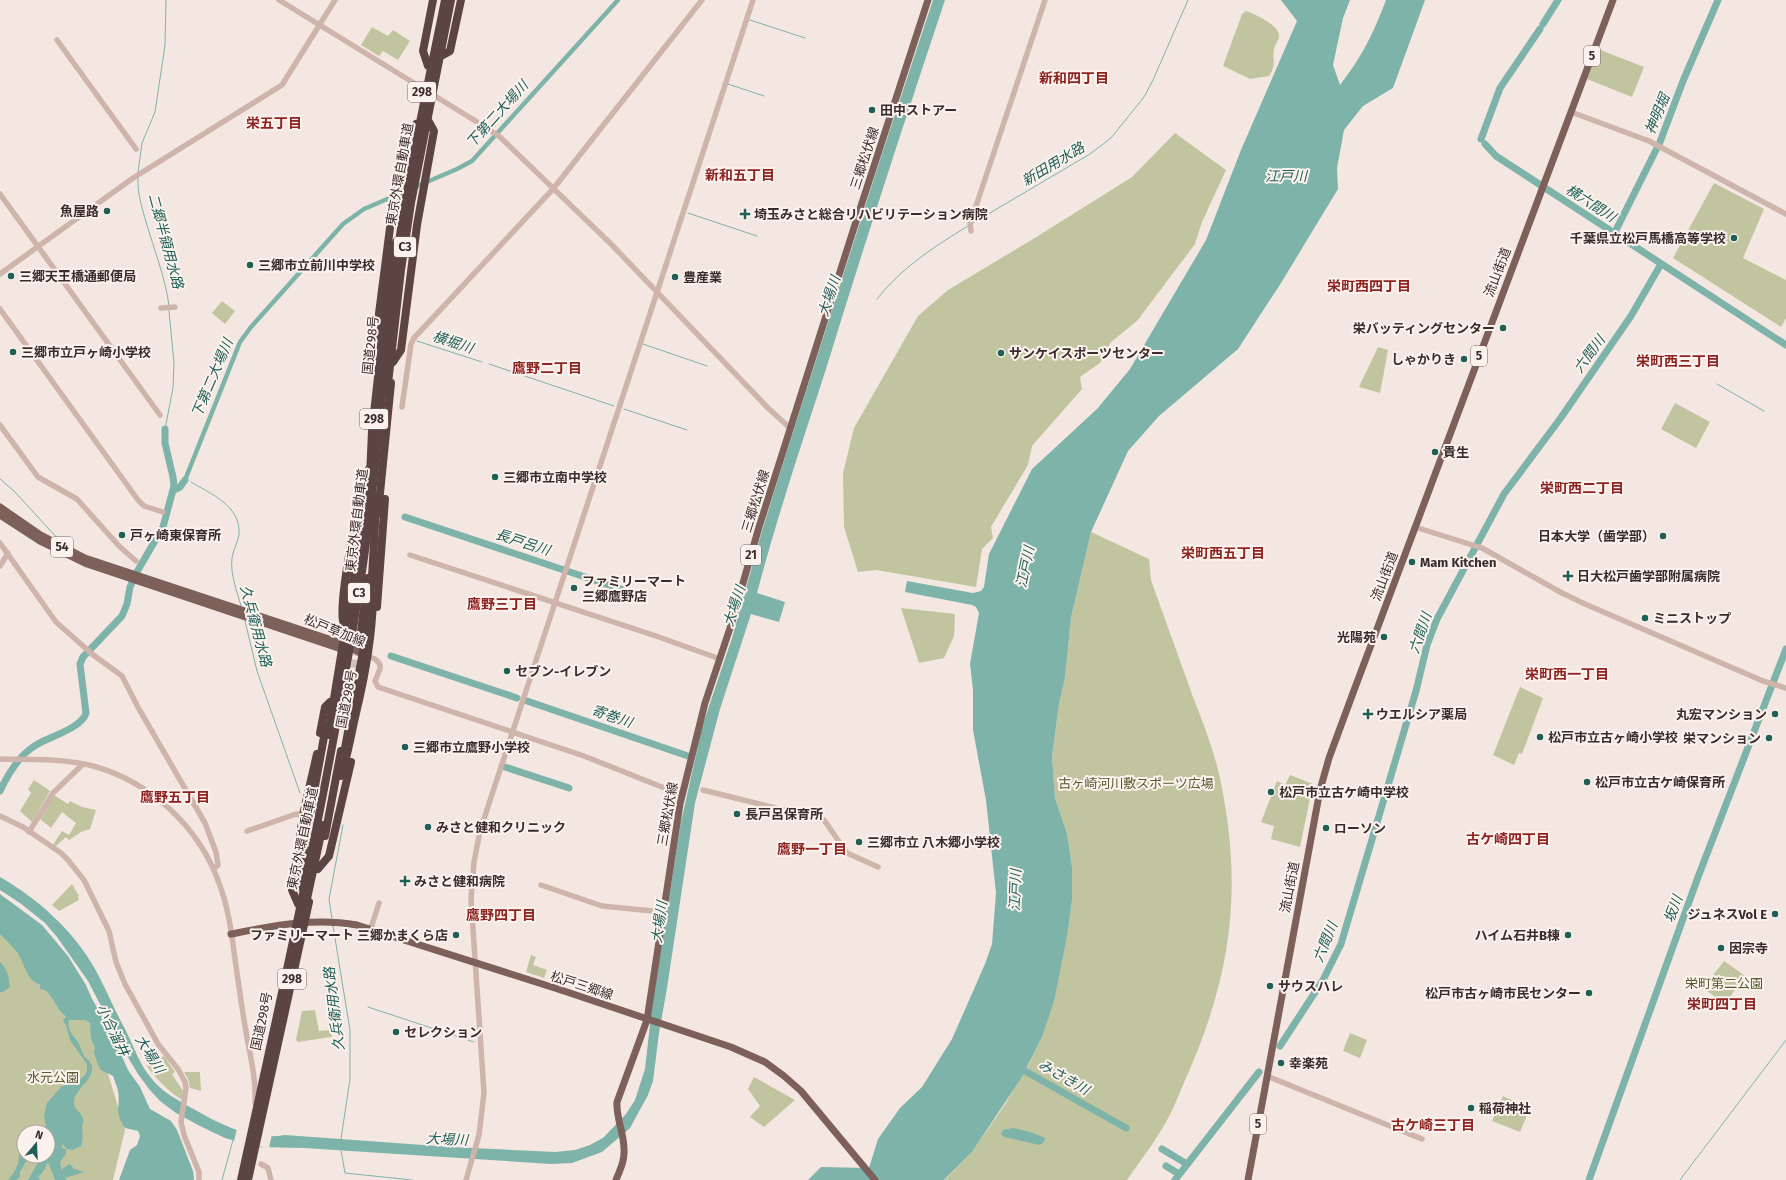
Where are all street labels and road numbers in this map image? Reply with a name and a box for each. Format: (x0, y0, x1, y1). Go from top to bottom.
road number: 5 (1584, 46, 1600, 66)
road number: 298 (408, 82, 436, 102)
street label: 東京外環自動車道 (383, 122, 416, 227)
street label: 三郷松伏線 (847, 125, 882, 191)
road number: C3 (394, 237, 416, 257)
street label: 流山街道 (1481, 245, 1514, 299)
street label: 国道298号 (360, 315, 381, 375)
road number: 5 (1471, 346, 1487, 366)
road number: 298 (360, 409, 388, 429)
street label: 東京外環自動車道 (343, 468, 370, 573)
street label: 三郷松伏線 (739, 468, 772, 534)
road number: 54 (51, 537, 73, 557)
road number: 21 (741, 545, 761, 565)
street label: 流山街道 (1368, 549, 1401, 603)
road number: C3 (348, 583, 370, 603)
street label: 松戸草加線 (302, 611, 368, 650)
street label: 国道298号 (333, 669, 360, 730)
street label: 三郷松伏線 (654, 781, 681, 847)
street label: 東京外環自動車道 (284, 786, 321, 891)
street label: 流山街道 (1277, 860, 1302, 914)
street label: 松戸三郷線 (549, 968, 615, 1003)
road number: 298 (278, 969, 306, 989)
street label: 国道298号 (248, 991, 275, 1052)
road number: 5 (1250, 1114, 1266, 1134)

